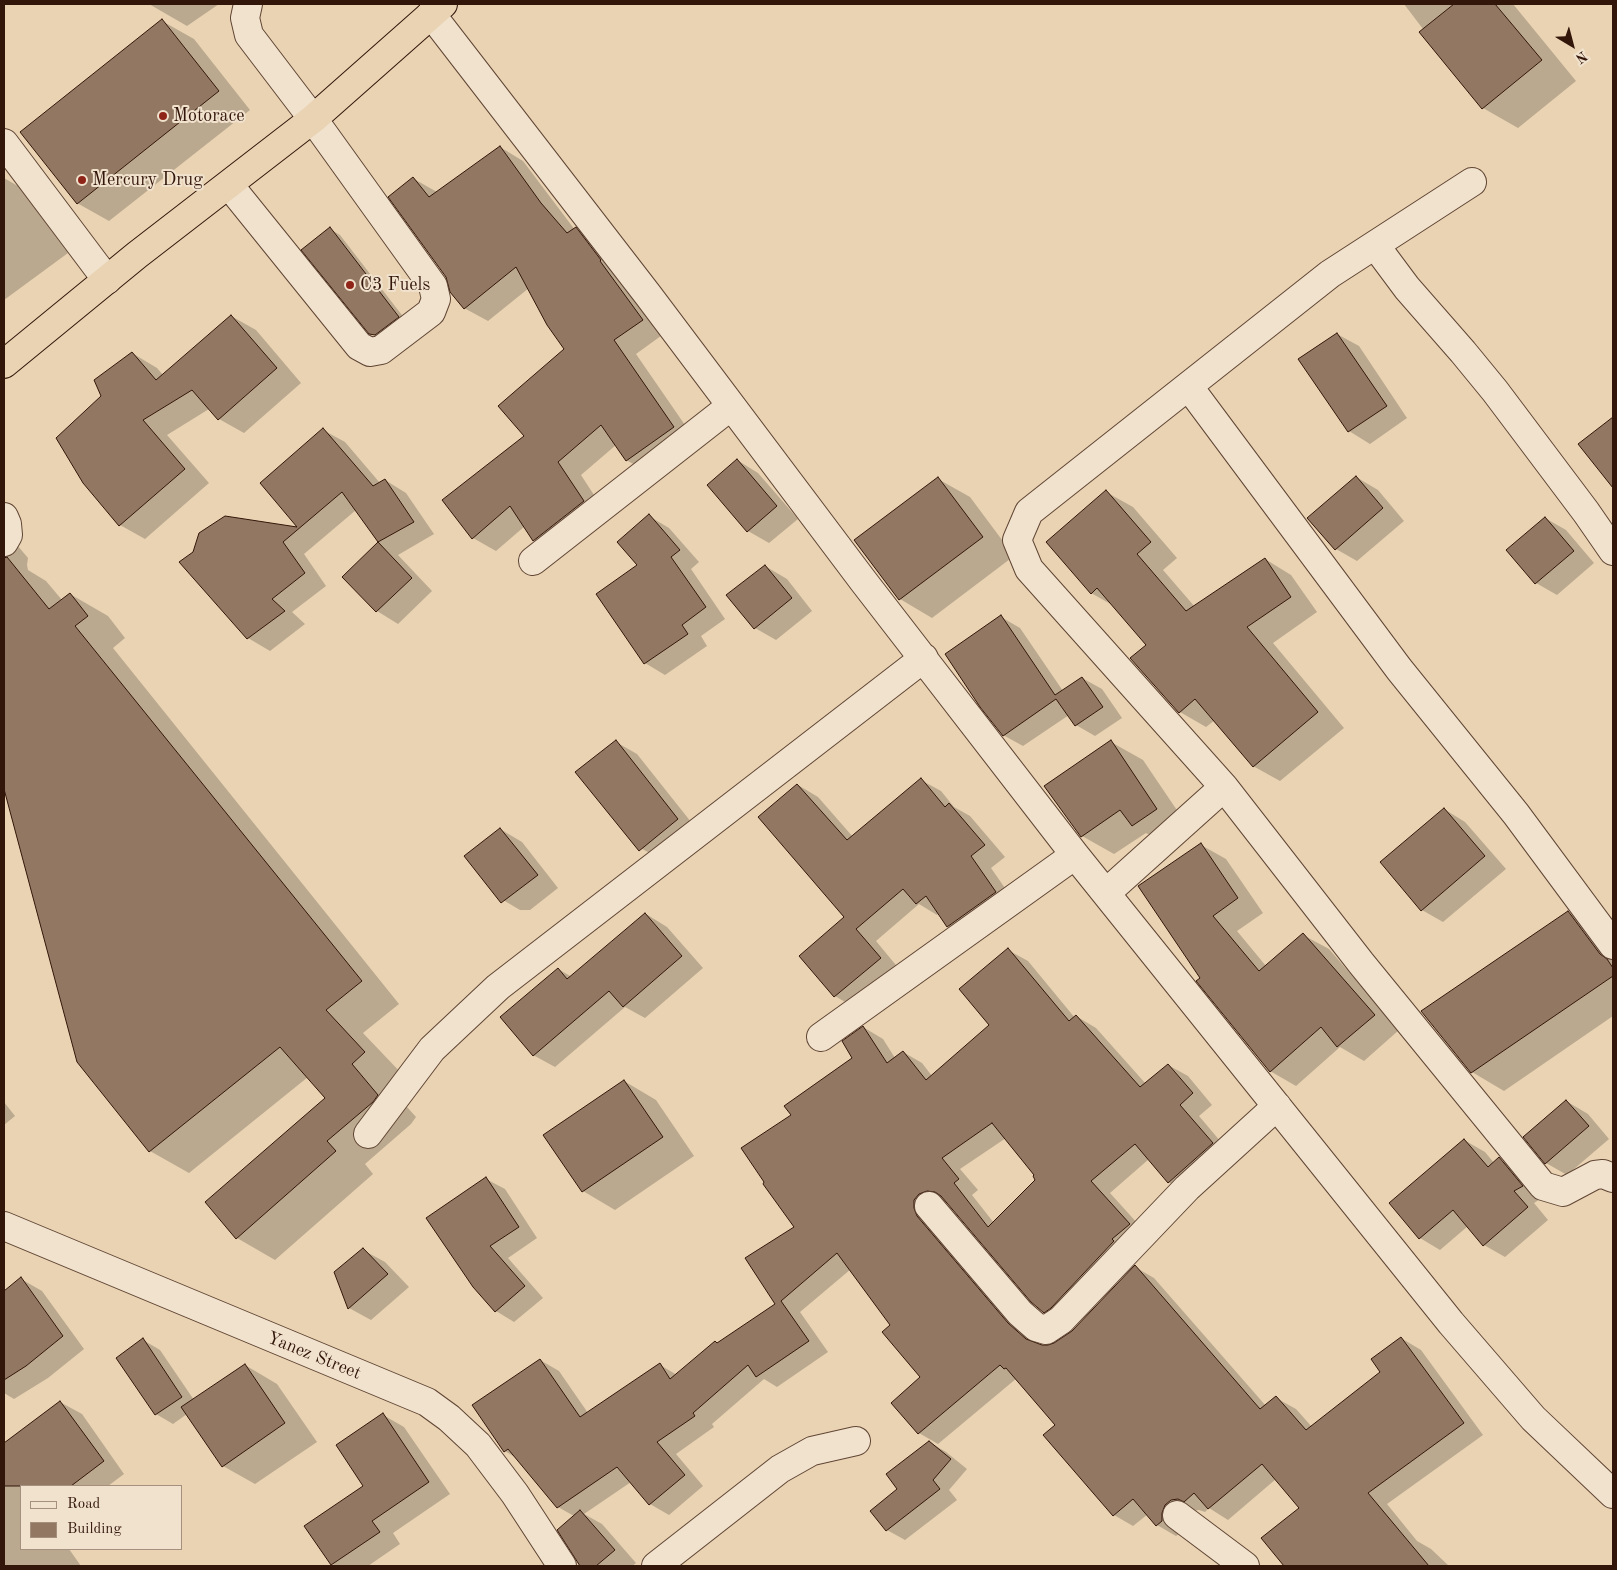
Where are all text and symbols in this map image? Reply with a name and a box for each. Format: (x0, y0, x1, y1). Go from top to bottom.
north arrow (1547, 20, 1597, 70)
text: N (1573, 48, 1590, 66)
place label: Motorace (173, 105, 245, 127)
marker: Motorace (157, 110, 169, 122)
place label: Mercury Drug (92, 169, 203, 191)
marker: Mercury Drug (76, 174, 88, 186)
place label: C3 Fuels (360, 274, 430, 296)
marker: C3 Fuels (344, 279, 356, 291)
street label: Yanez Street (264, 1327, 364, 1385)
legend (20, 1485, 182, 1550)
text: Road (67, 1497, 100, 1512)
text: Building (67, 1522, 122, 1537)

